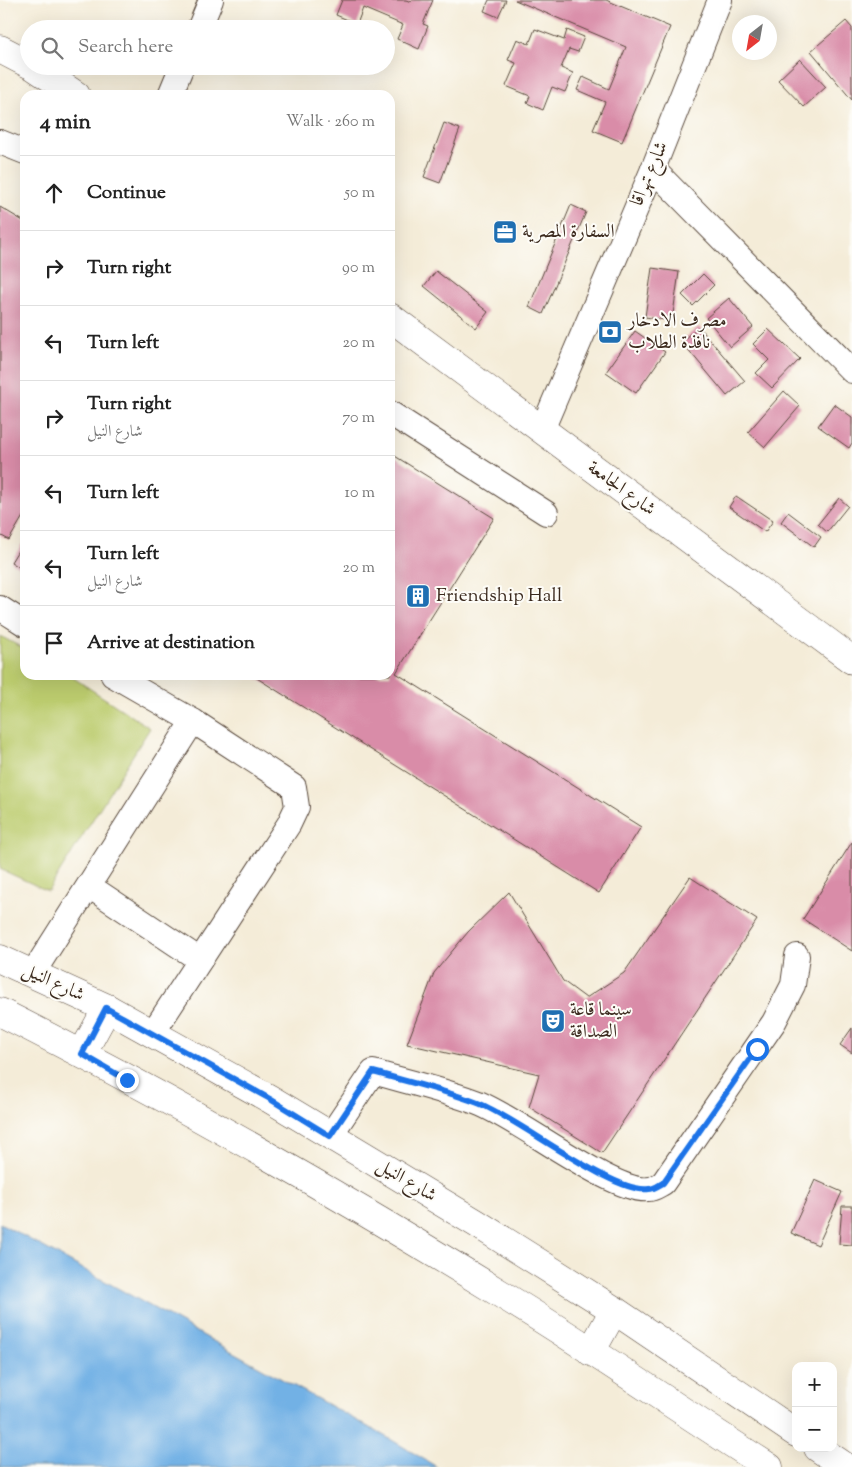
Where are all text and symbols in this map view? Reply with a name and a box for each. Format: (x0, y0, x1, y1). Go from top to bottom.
north arrow (732, 15, 777, 60)
search box (20, 20, 395, 75)
icon: search (38, 34, 66, 62)
text: Search here (78, 34, 173, 61)
text: 4 min (40, 108, 91, 138)
text: Walk · 260 m (286, 111, 375, 134)
street label: شارع تهراقا (624, 138, 676, 210)
icon: ahead (40, 179, 68, 207)
text: Continue (87, 180, 166, 207)
text: 50 m (344, 182, 375, 205)
office icon: السفارة المصرية (492, 219, 518, 245)
place label: السفارة المصرية (522, 219, 615, 246)
icon: right (40, 254, 68, 282)
text: Turn right (87, 255, 171, 282)
text: 90 m (342, 257, 375, 280)
place label: مصرف الادخار نافذة الطلاب (626, 308, 727, 357)
bank icon: مصرف الادخار نافذة الطلاب (597, 319, 623, 345)
icon: left (40, 329, 68, 357)
text: Turn left (87, 330, 159, 357)
text: 20 m (342, 332, 375, 355)
text: Turn right (87, 391, 171, 418)
icon: right (40, 404, 68, 432)
text: 70 m (342, 407, 375, 430)
text: شارع النيل (87, 421, 143, 444)
street label: شارع الجامعة (581, 455, 661, 523)
icon: left (40, 479, 68, 507)
text: Turn left (87, 480, 159, 507)
text: 10 m (345, 482, 375, 505)
text: Turn left (87, 541, 159, 568)
icon: left (40, 554, 68, 582)
text: 20 m (342, 557, 375, 580)
text: شارع النيل (87, 571, 143, 594)
building icon: Friendship Hall (405, 583, 431, 609)
place label: Friendship Hall (436, 583, 562, 610)
icon: arrive (40, 629, 68, 657)
text: Arrive at destination (87, 630, 255, 657)
street label: شارع النيل (17, 957, 89, 1009)
place label: سينما قاعة الصداقة (570, 997, 632, 1046)
theatre icon: سينما قاعة الصداقة (540, 1008, 566, 1034)
route start (746, 1038, 769, 1061)
route end (116, 1069, 139, 1092)
street label: شارع النيل (371, 1152, 441, 1210)
map controls (792, 1362, 837, 1452)
button: + (792, 1362, 837, 1407)
button: − (792, 1407, 837, 1452)

